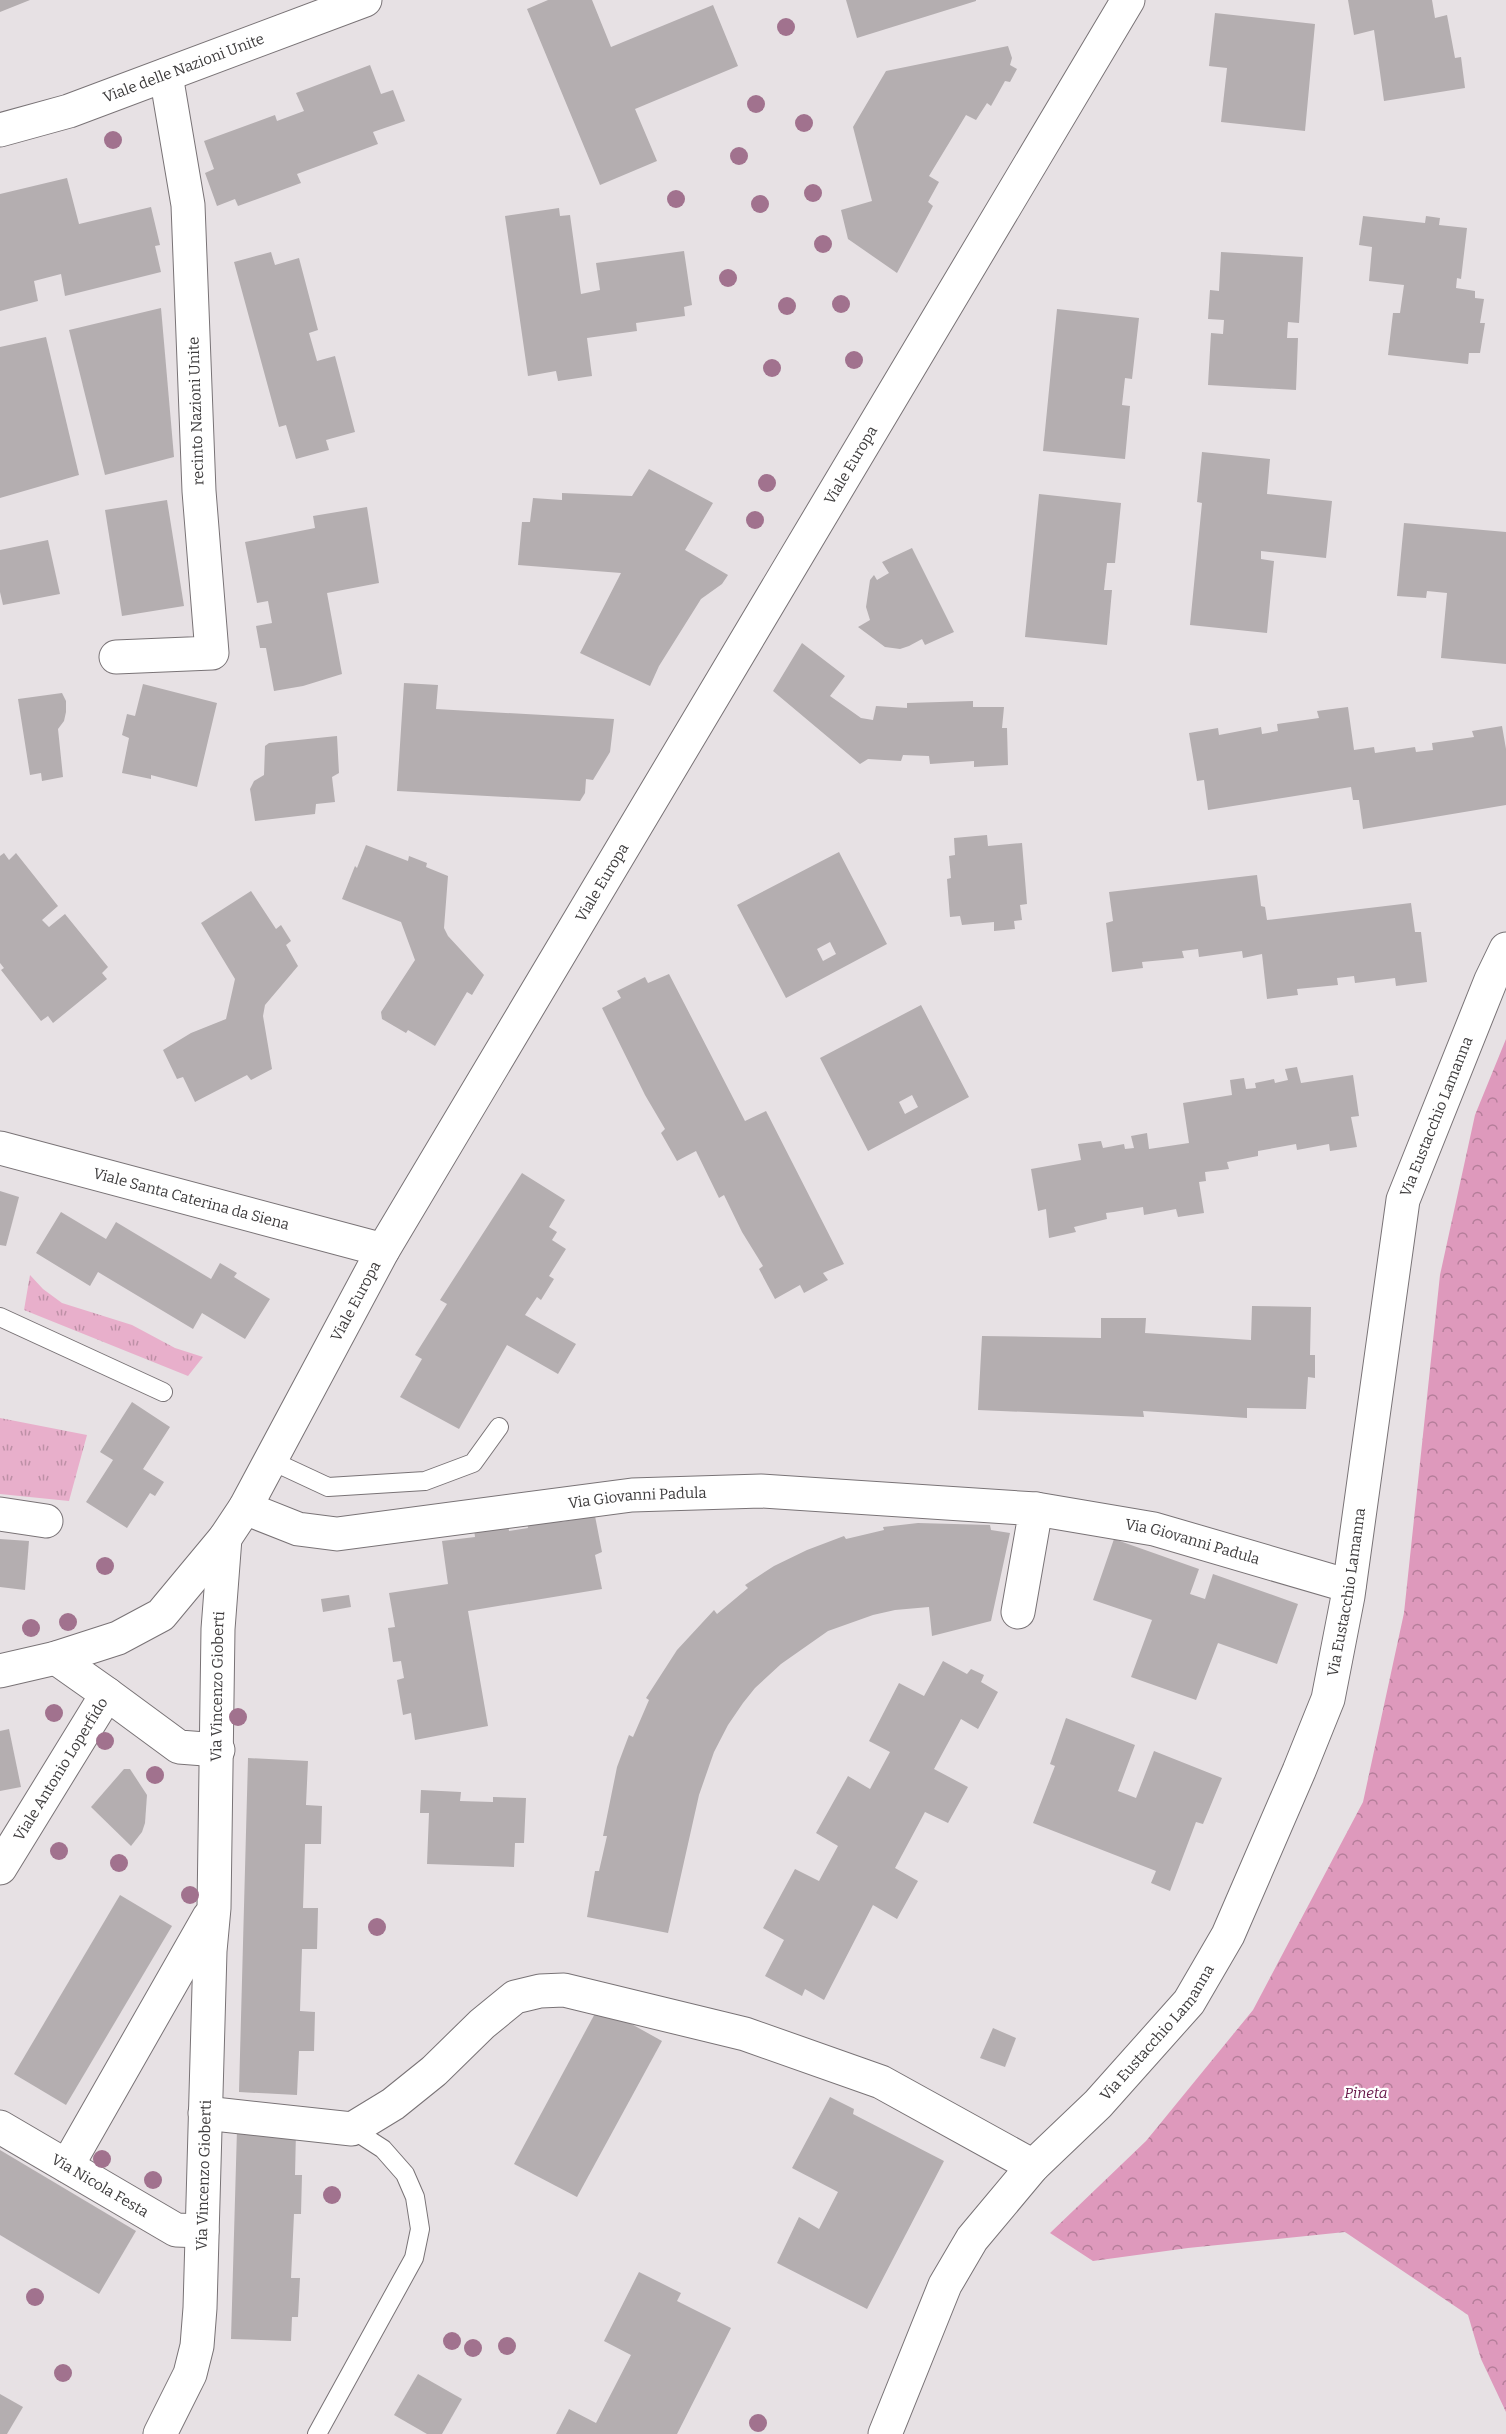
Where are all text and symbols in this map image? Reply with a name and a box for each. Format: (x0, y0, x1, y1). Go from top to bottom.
street label: Viale delle Nazioni Unite (101, 30, 267, 106)
street label: recinto Nazioni Unite (184, 336, 208, 486)
street label: Viale Europa (821, 422, 881, 508)
street label: Viale Europa (572, 840, 632, 925)
street label: Via Eustacchio Lamanna (1396, 1034, 1476, 1199)
street label: Viale Santa Caterina da Siena (91, 1164, 291, 1234)
street label: Viale Europa (327, 1258, 384, 1344)
street label: Via Giovanni Padula (567, 1484, 707, 1512)
street label: Via Eustacchio Lamanna (1324, 1507, 1369, 1678)
street label: Via Giovanni Padula (1124, 1515, 1262, 1568)
street label: Via Vincenzo Gioberti (207, 1610, 228, 1762)
street label: Viale Antonio Loperfido (10, 1694, 112, 1844)
street label: Via Eustacchio Lamanna (1096, 1961, 1218, 2104)
park label: Pineta (1344, 2084, 1388, 2102)
street label: Via Vincenzo Gioberti (193, 2099, 215, 2251)
street label: Via Nicola Festa (48, 2150, 152, 2221)

